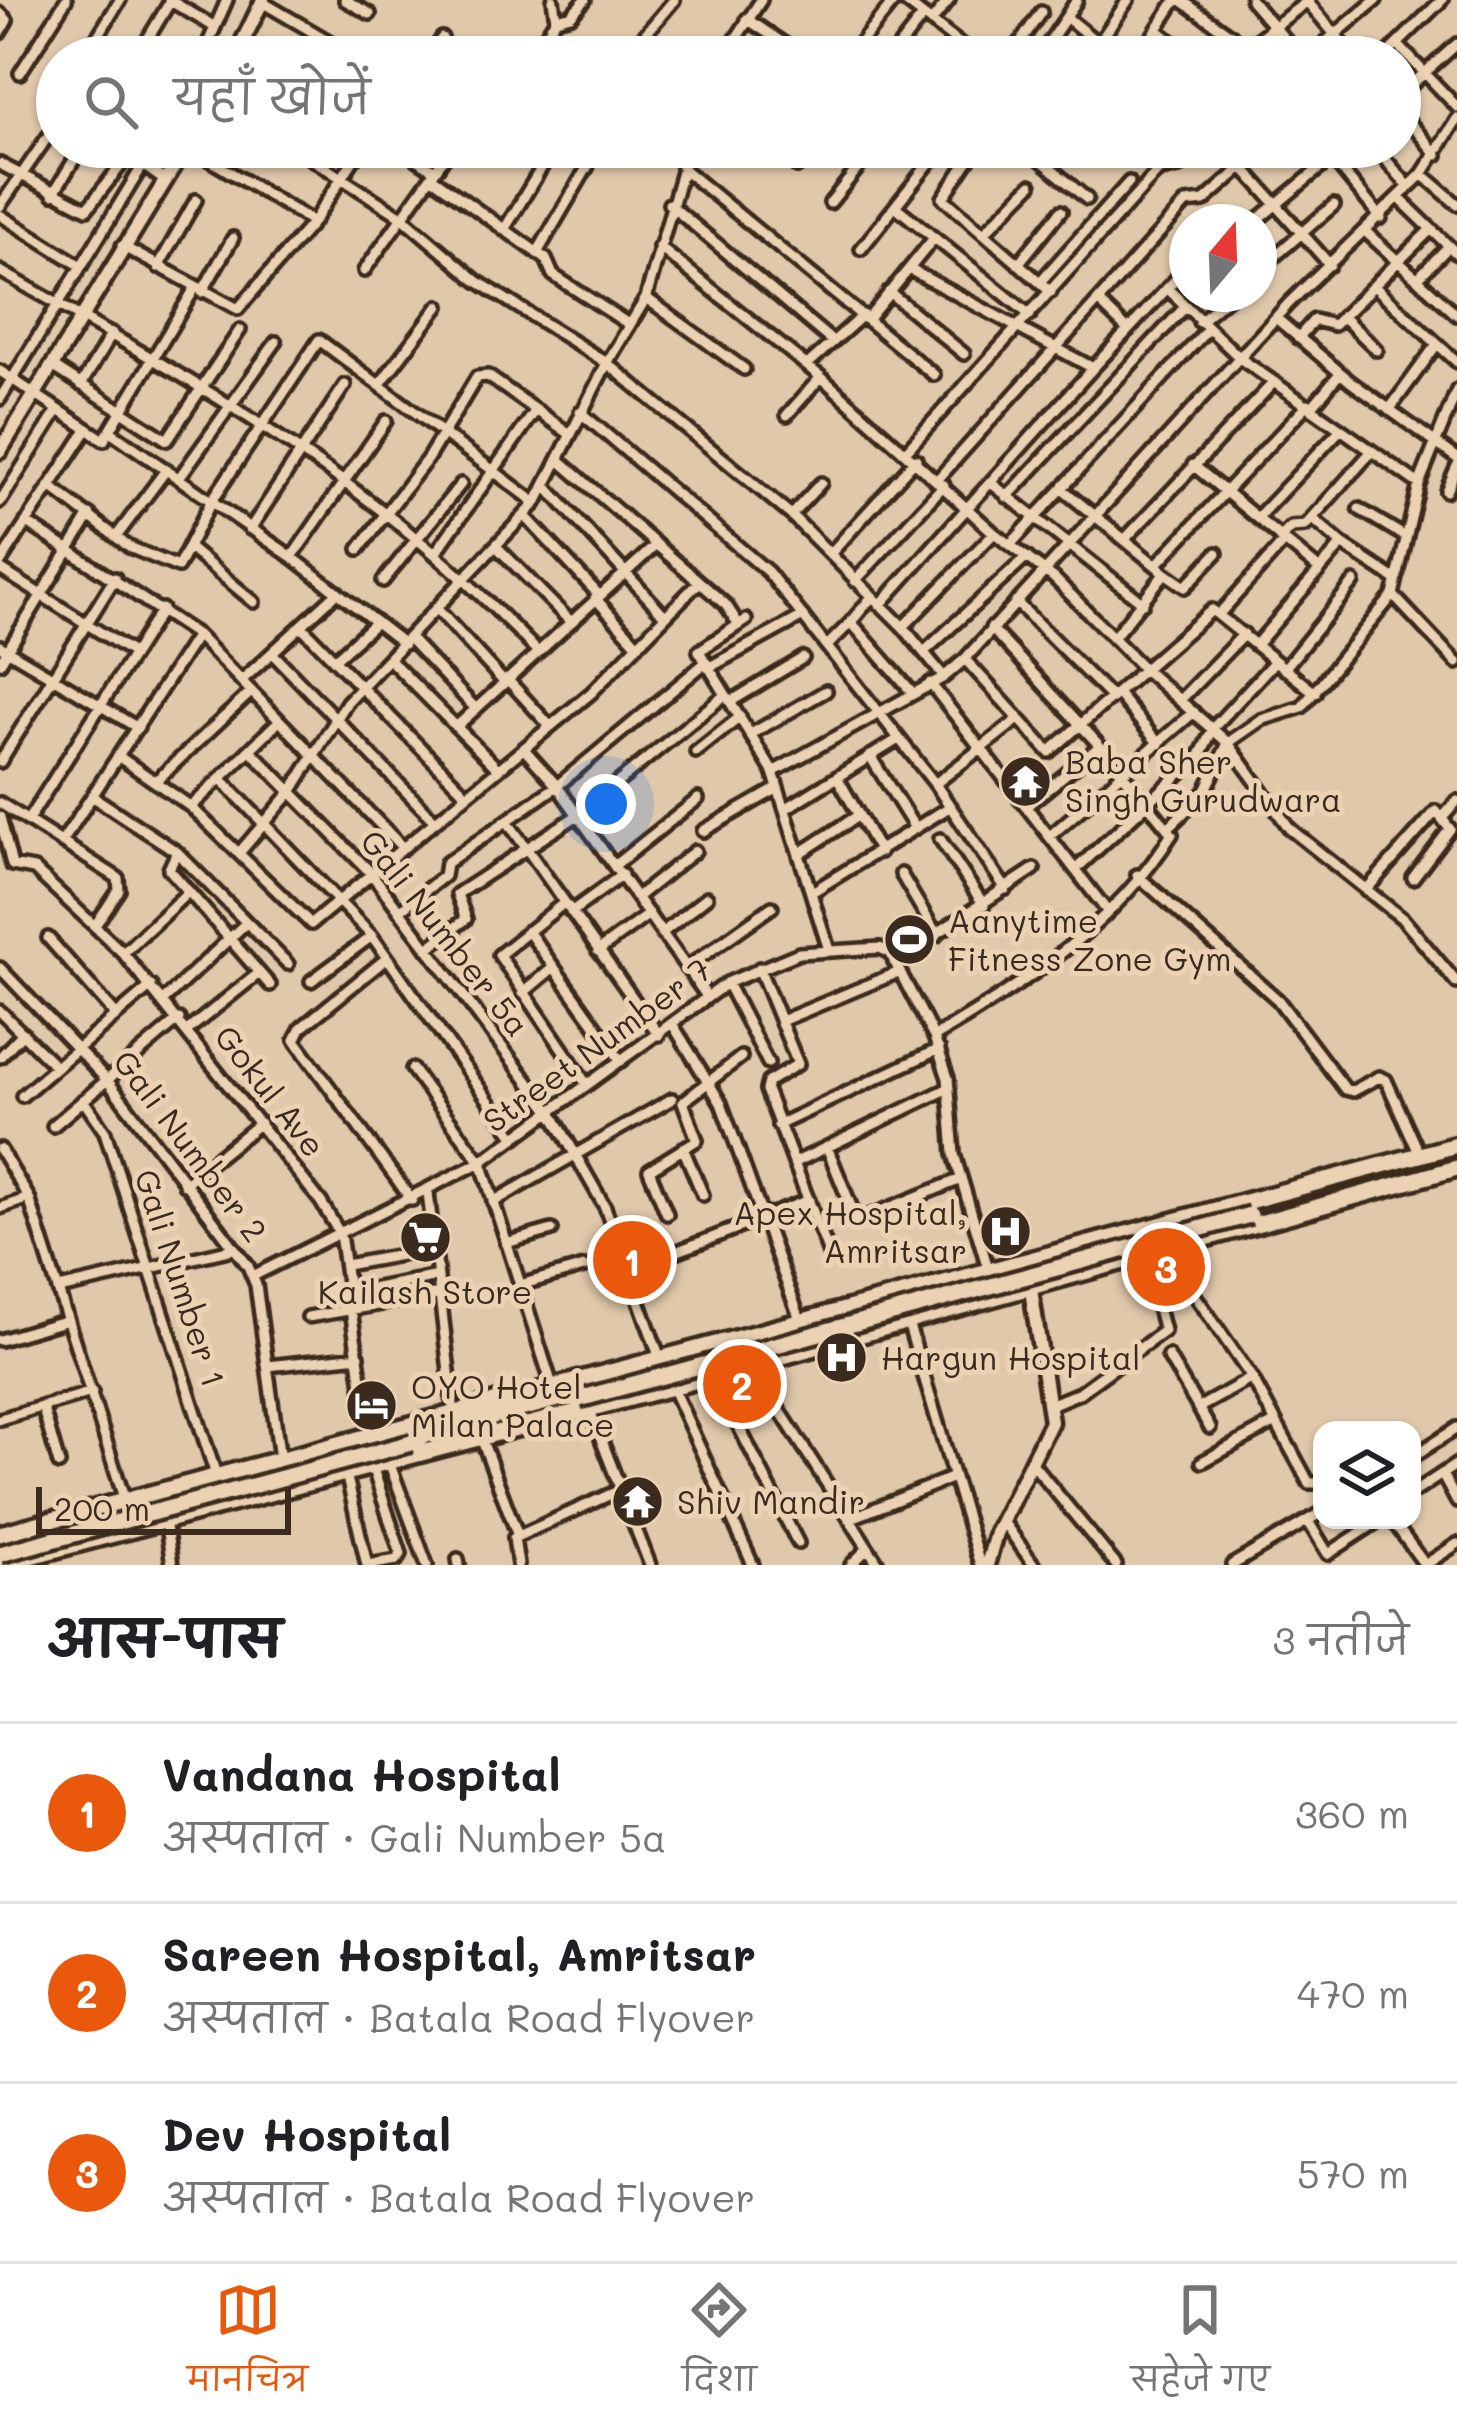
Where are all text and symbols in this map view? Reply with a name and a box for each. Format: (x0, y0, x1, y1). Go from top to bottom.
search box (36, 36, 1421, 168)
text: यहाँ खोजें (174, 67, 370, 125)
icon: search (78, 69, 144, 135)
north arrow (1169, 204, 1277, 312)
place label: Baba Sher Singh Gurudwara (1065, 739, 1342, 820)
temple icon: Baba Sher Singh Gurudwara (998, 753, 1054, 809)
your location (576, 774, 636, 834)
street label: Gali Number 5a (352, 820, 540, 1044)
place label: Aanytime Fitness Zone Gym (948, 898, 1231, 980)
sports icon: Aanytime Fitness Zone Gym (881, 912, 937, 968)
street label: Street Number 7 (474, 947, 718, 1141)
street label: Gokul Ave (206, 1015, 336, 1165)
street label: Gali Number 2 (105, 1040, 277, 1250)
street label: Gali Number 1 (126, 1163, 237, 1392)
place label: Apex Hospital, Amritsar (733, 1190, 967, 1271)
hospital icon: Apex Hospital, Amritsar (978, 1204, 1034, 1260)
supermarket icon: Kailash Store (397, 1210, 453, 1266)
pin: 1 (593, 1215, 671, 1305)
pin: 3 (1127, 1222, 1205, 1312)
place label: Kailash Store (318, 1269, 532, 1312)
hospital icon: Hargun Hospital (814, 1330, 870, 1386)
place label: Hargun Hospital (881, 1335, 1141, 1378)
pin: 2 (703, 1339, 781, 1429)
place label: OYO Hotel Milan Palace (411, 1364, 614, 1445)
hotel icon: OYO Hotel Milan Palace (344, 1378, 400, 1434)
map controls (1313, 1421, 1421, 1529)
button: layers (1313, 1421, 1421, 1529)
temple icon: Shiv Mandir (610, 1474, 666, 1530)
place label: Shiv Mandir (677, 1479, 865, 1522)
scale bar (36, 1481, 291, 1534)
text: 200 m (54, 1486, 150, 1529)
text: आस-पास (48, 1603, 282, 1670)
text: 3 नतीजे (1273, 1613, 1409, 1664)
text: Vandana Hospital (162, 1744, 561, 1802)
text: 1 (78, 1787, 96, 1838)
text: 360 m (1295, 1787, 1409, 1838)
text: अस्पताल · Gali Number 5a (162, 1811, 666, 1862)
text: Sareen Hospital, Amritsar (162, 1924, 756, 1982)
text: 2 (76, 1967, 98, 2018)
text: 470 m (1297, 1967, 1409, 2018)
text: अस्पताल · Batala Road Flyover (162, 1991, 755, 2042)
text: Dev Hospital (162, 2104, 451, 2162)
text: 3 (75, 2147, 99, 2198)
text: 570 m (1297, 2147, 1409, 2198)
text: अस्पताल · Batala Road Flyover (162, 2171, 755, 2222)
tab: मानचित्र (187, 2277, 308, 2416)
tab: दिशा (682, 2277, 757, 2416)
tab: सहेजे गए (1131, 2277, 1270, 2416)

